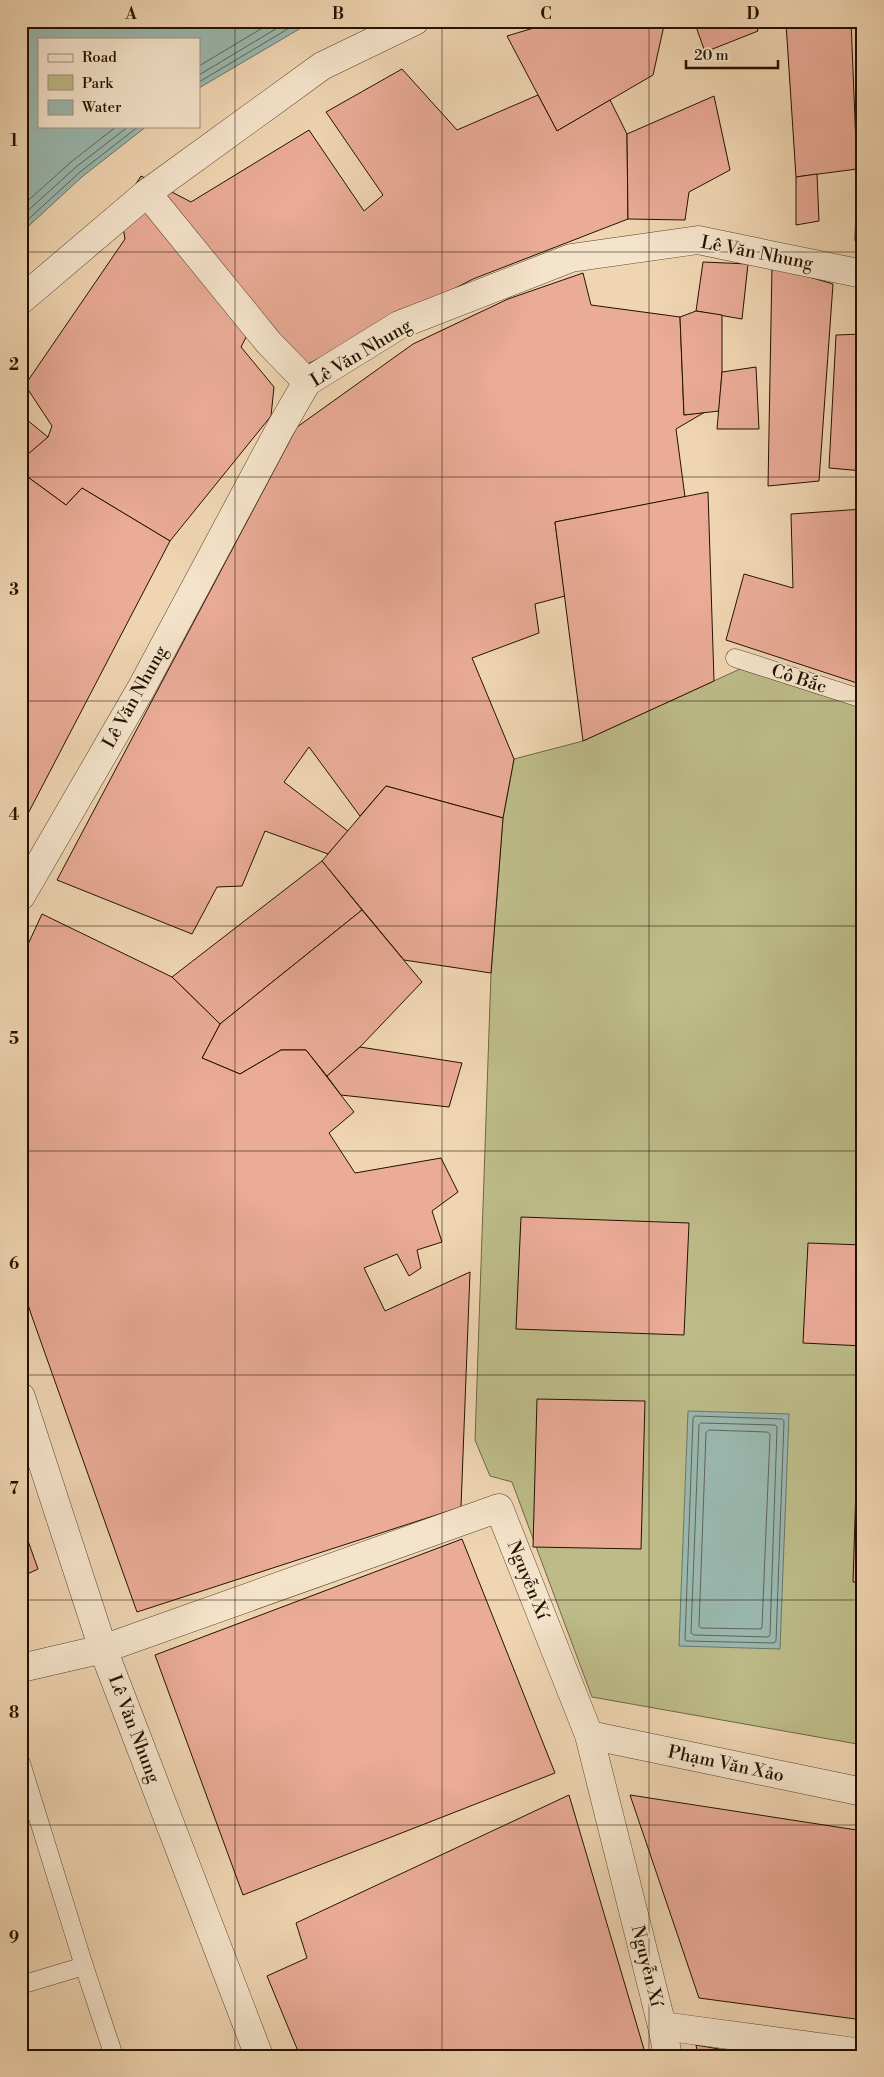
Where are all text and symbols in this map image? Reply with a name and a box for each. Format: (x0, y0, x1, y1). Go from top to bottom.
text: A (124, 4, 137, 24)
text: B (332, 4, 344, 24)
text: C (540, 4, 552, 24)
text: D (747, 4, 760, 24)
legend (38, 38, 200, 128)
scale bar (686, 38, 779, 70)
text: 20 m (694, 46, 729, 65)
text: Road (82, 48, 117, 67)
text: Park (82, 74, 114, 93)
text: Water (81, 98, 122, 117)
text: 1 (10, 131, 18, 151)
street label: Lê Văn Nhung (699, 231, 816, 275)
street label: Lê Văn Nhung (306, 313, 416, 392)
text: 2 (9, 355, 19, 375)
text: 3 (9, 580, 19, 600)
street label: Lê Văn Nhung (97, 641, 173, 752)
street label: Cô Bắc (768, 659, 830, 699)
text: 4 (9, 805, 20, 825)
text: 5 (9, 1029, 19, 1049)
text: 6 (9, 1254, 19, 1274)
text: 7 (9, 1479, 19, 1499)
street label: Nguyễn Xí (502, 1537, 555, 1624)
street label: Lê Văn Nhung (103, 1672, 165, 1787)
text: 8 (9, 1703, 19, 1723)
street label: Phạm Văn Xảo (666, 1740, 786, 1788)
street label: Nguyễn Xí (626, 1923, 668, 2010)
text: 9 (9, 1928, 19, 1948)

